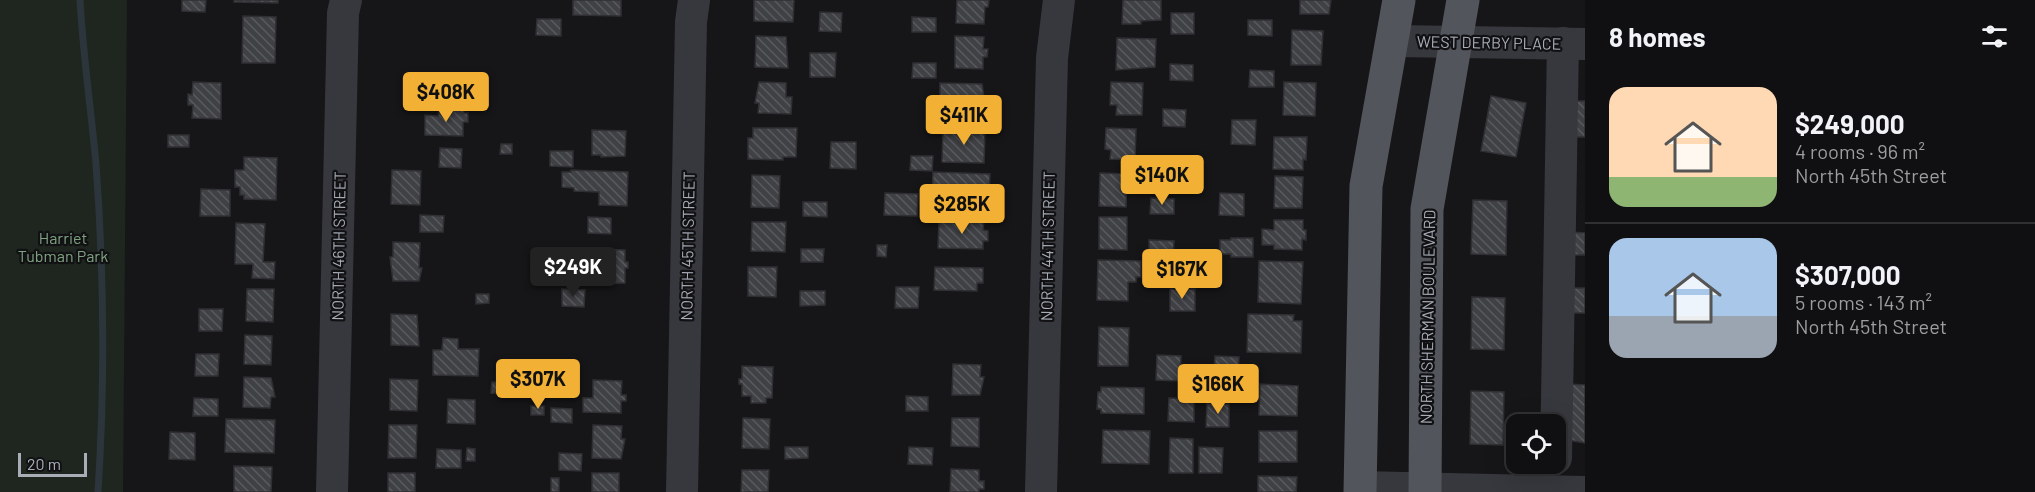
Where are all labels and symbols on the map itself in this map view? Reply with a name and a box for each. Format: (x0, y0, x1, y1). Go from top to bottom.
street label: WEST DERBY PLACE (1417, 31, 1561, 53)
pin: $408K (404, 72, 488, 123)
pin: $411K (922, 95, 1006, 146)
pin: $140K (1120, 155, 1204, 206)
street label: NORTH 46TH STREET (327, 171, 349, 321)
street label: NORTH 45TH STREET (676, 171, 698, 321)
street label: NORTH 44TH STREET (1036, 171, 1058, 321)
pin: $285K (920, 184, 1004, 235)
street label: NORTH SHERMAN BOULEVARD (1416, 210, 1438, 424)
park label: Harriet Tubman Park (18, 228, 108, 265)
pin: $249K (531, 247, 615, 298)
pin: $167K (1140, 249, 1224, 300)
pin: $307K (496, 359, 580, 410)
pin: $166K (1176, 364, 1260, 415)
scale bar (18, 450, 87, 478)

